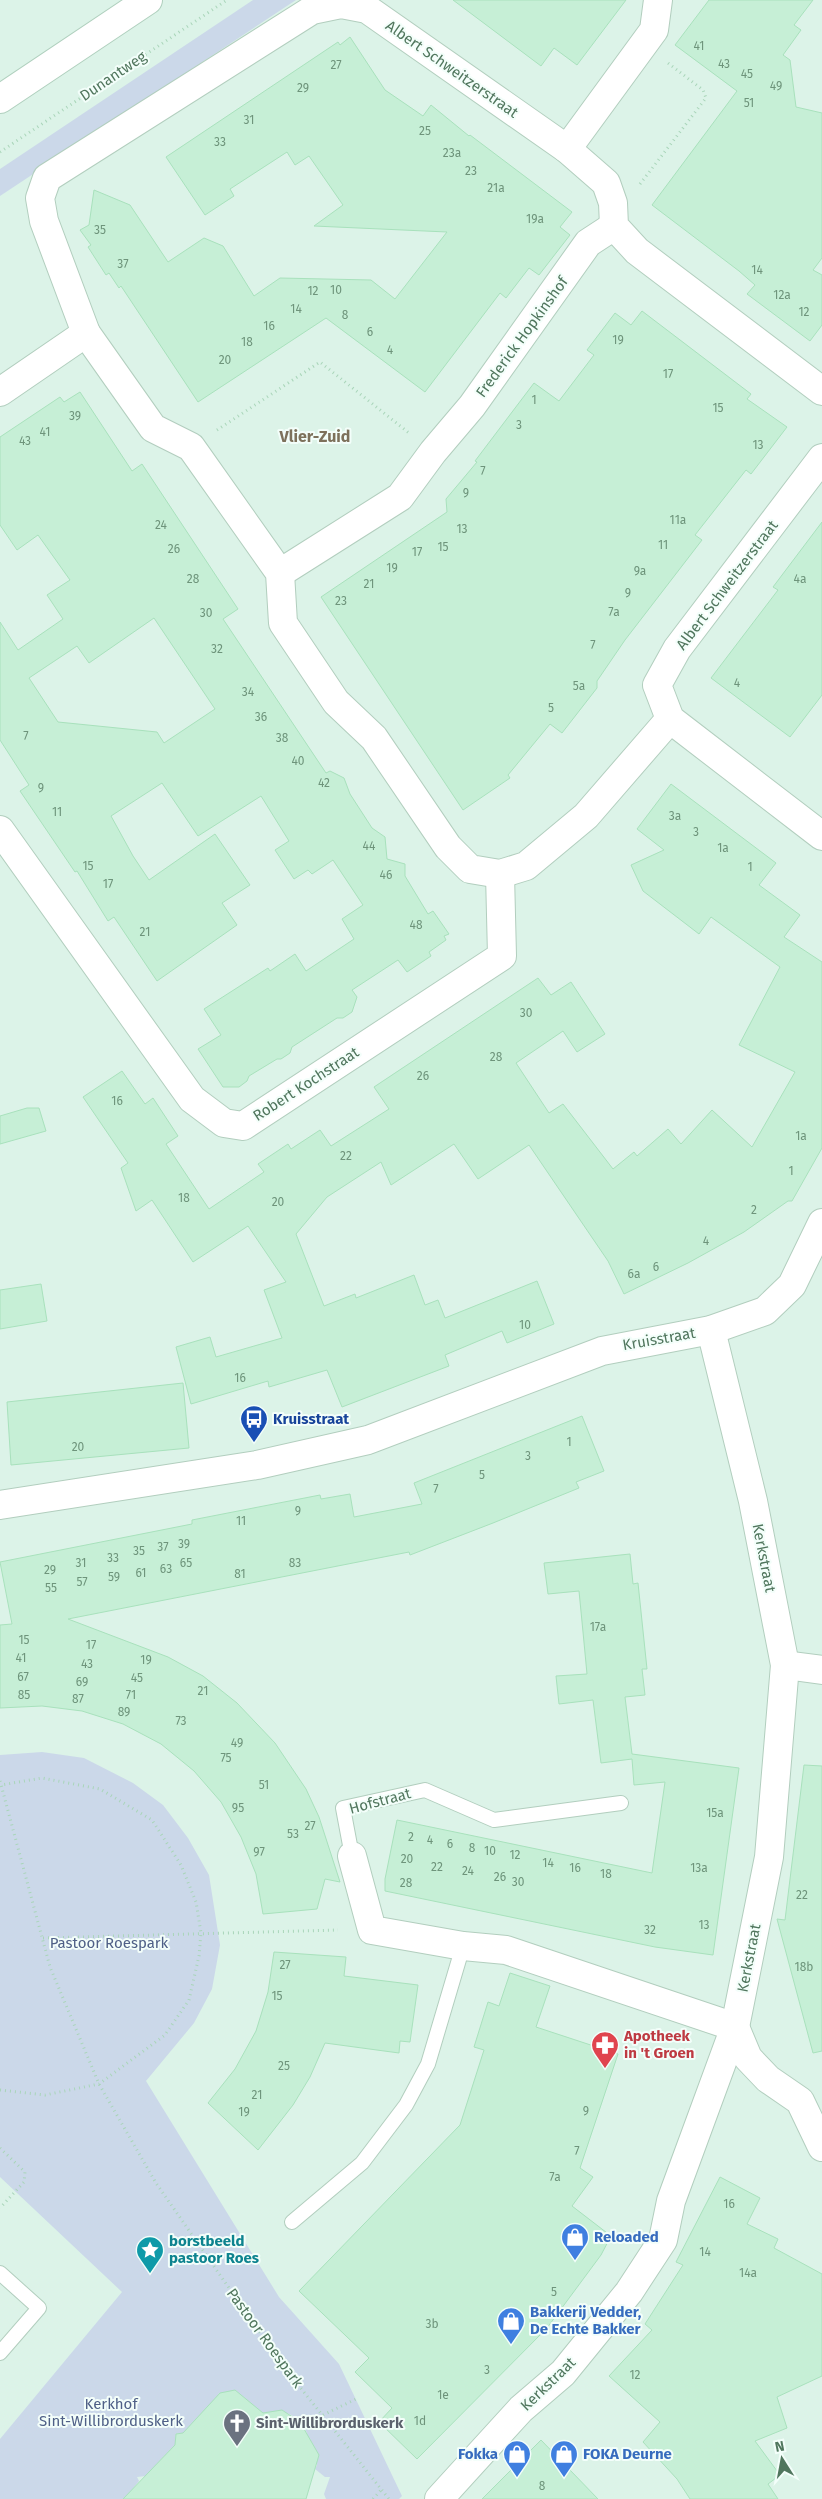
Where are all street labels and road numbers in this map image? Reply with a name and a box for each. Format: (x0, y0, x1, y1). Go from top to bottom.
street label: Albert Schweitzerstraat (382, 16, 522, 122)
street label: Dunantweg (76, 47, 150, 105)
street label: Frederick Hopkinshof (472, 272, 572, 401)
street label: Albert Schweitzerstraat (672, 516, 782, 653)
street label: Robert Kochstraat (250, 1043, 363, 1125)
street label: Kruisstraat (621, 1324, 697, 1354)
street label: Kerkstraat (749, 1522, 780, 1594)
street label: Hofstraat (347, 1784, 413, 1818)
street label: Kerkstraat (734, 1922, 765, 1994)
street label: Pastoor Roespark (223, 2285, 307, 2392)
street label: Kerkstraat (517, 2353, 580, 2415)

